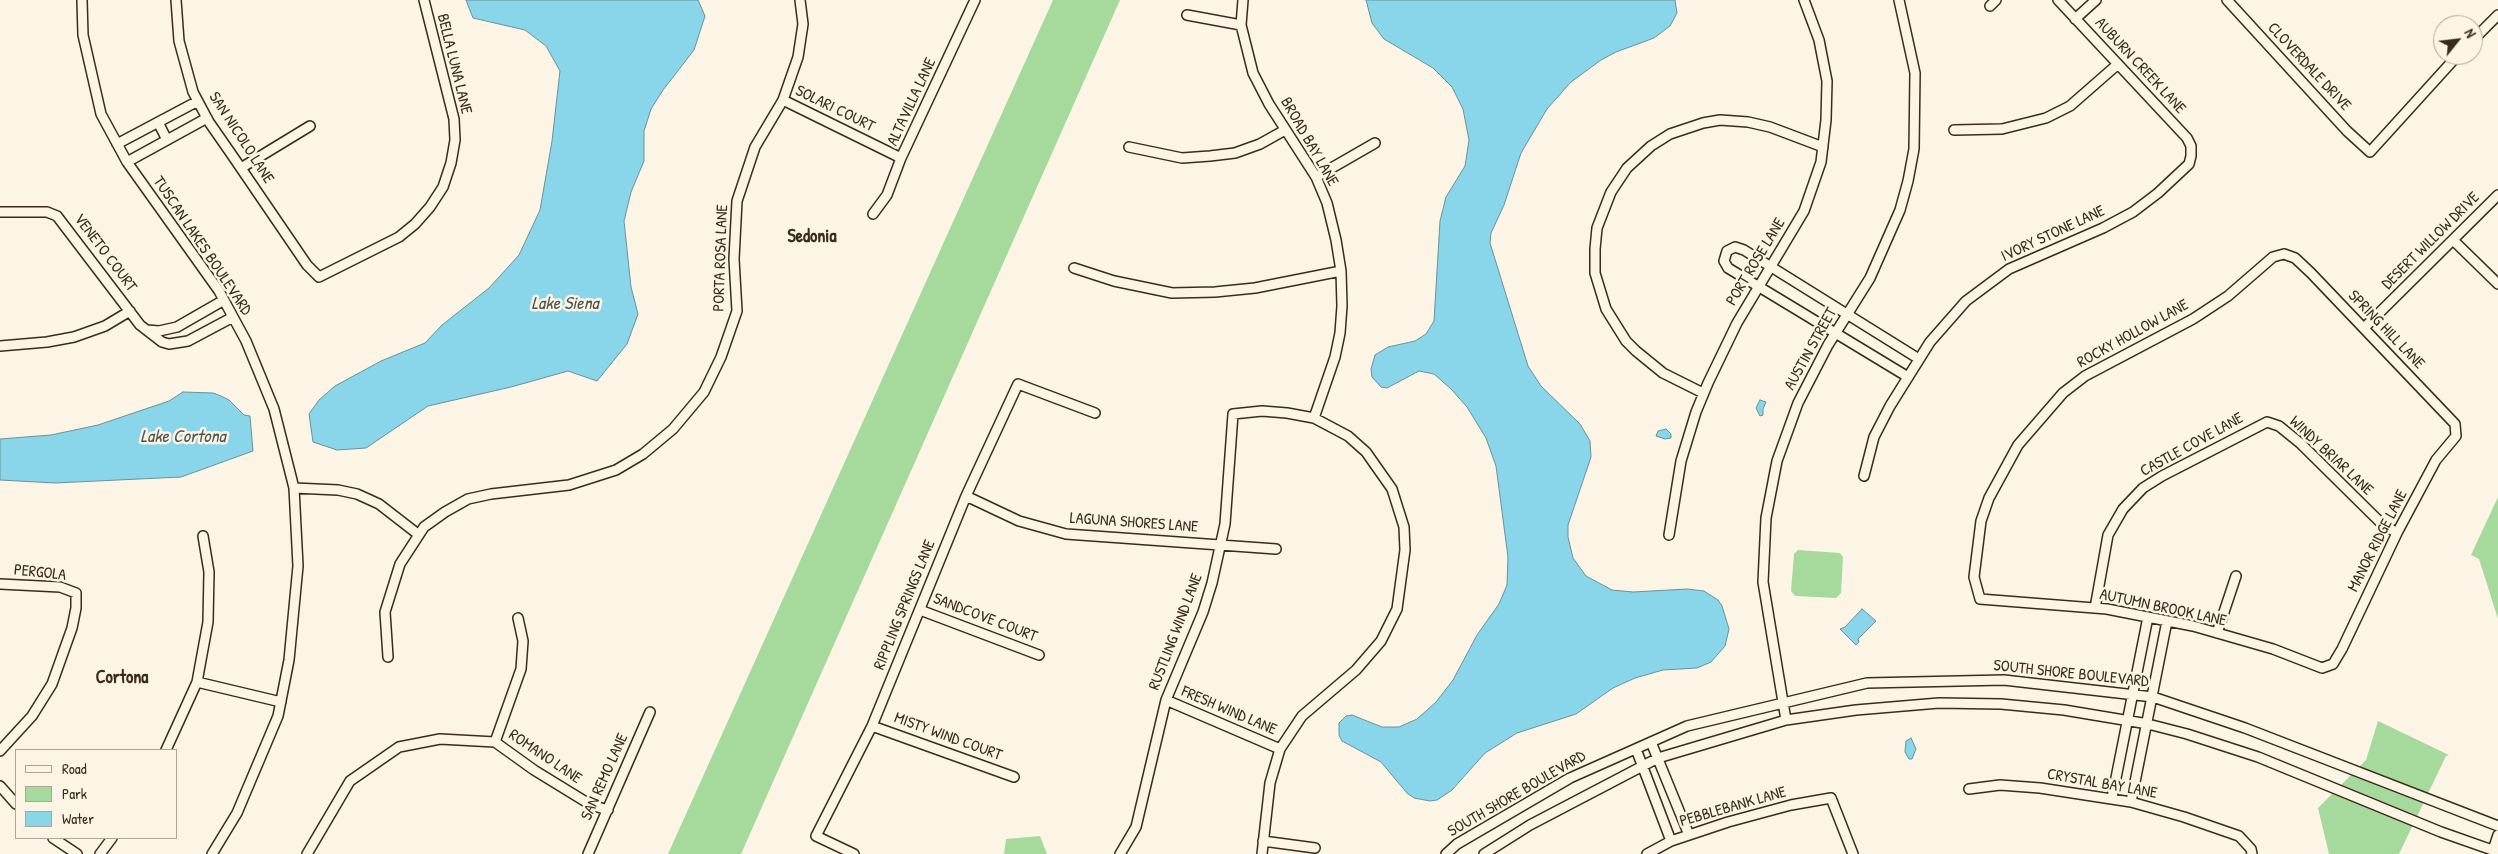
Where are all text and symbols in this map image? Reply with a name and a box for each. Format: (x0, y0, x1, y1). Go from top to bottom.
street label: BELLA LUNA LANE (432, 12, 476, 116)
street label: AUBURN CREEK LANE (2091, 14, 2189, 118)
north arrow (2433, 15, 2483, 65)
street label: CLOVERDALE DRIVE (2263, 19, 2355, 115)
text: N (2461, 25, 2481, 41)
street label: ALTAVILLA LANE (883, 55, 941, 149)
street label: SOLARI COURT (792, 82, 878, 136)
street label: SAN NICOLO LANE (204, 89, 278, 187)
street label: BROAD BAY LANE (1276, 94, 1342, 190)
street label: TUSCAN LAKES BOULEVARD (148, 173, 256, 319)
street label: DESERT WILLOW DRIVE (2378, 188, 2484, 294)
street label: IVORY STONE LANE (1998, 202, 2108, 266)
street label: PORTA ROSA LANE (710, 204, 732, 312)
street label: VENETO COURT (69, 210, 141, 296)
street label: PORT ROSE LANE (1722, 215, 1790, 309)
district label: Sedonia (788, 226, 836, 248)
street label: SPRING HILL LANE (2344, 287, 2428, 373)
water label: Lake Siena (531, 293, 599, 315)
street label: ROCKY HOLLOW LANE (2074, 296, 2192, 372)
street label: AUSTIN STREET (1781, 304, 1841, 394)
street label: CASTLE COVE LANE (2137, 409, 2247, 481)
street label: WINDY BRIAR LANE (2285, 412, 2377, 500)
water label: Lake Cortona (140, 426, 226, 448)
street label: MANOR RIDGE LANE (2344, 487, 2412, 595)
street label: LAGUNA SHORES LANE (1069, 509, 1199, 537)
street label: RIPPLING SPRINGS LANE (870, 537, 940, 673)
street label: PERGOLA (13, 561, 67, 585)
street label: RUSTLING WIND LANE (1145, 571, 1207, 693)
street label: AUTUMN BROOK LANE (2098, 585, 2228, 631)
street label: SANDCOVE COURT (930, 589, 1040, 647)
street label: SOUTH SHORE BOULEVARD (1992, 656, 2150, 692)
district label: Cortona (96, 667, 148, 689)
street label: FRESH WIND LANE (1178, 682, 1280, 740)
street label: MISTY WIND COURT (891, 709, 1005, 765)
street label: ROMANO LANE (505, 726, 585, 788)
street label: SAN REMO LANE (577, 731, 633, 823)
street label: SOUTH SHORE BOULEVARD (1445, 747, 1589, 841)
legend (15, 749, 178, 839)
text: Road (62, 758, 87, 779)
street label: CRYSTAL BAY LANE (2045, 765, 2159, 803)
text: Park (62, 783, 87, 804)
street label: PEBBLEBANK LANE (1678, 783, 1788, 831)
text: Water (62, 808, 94, 829)

